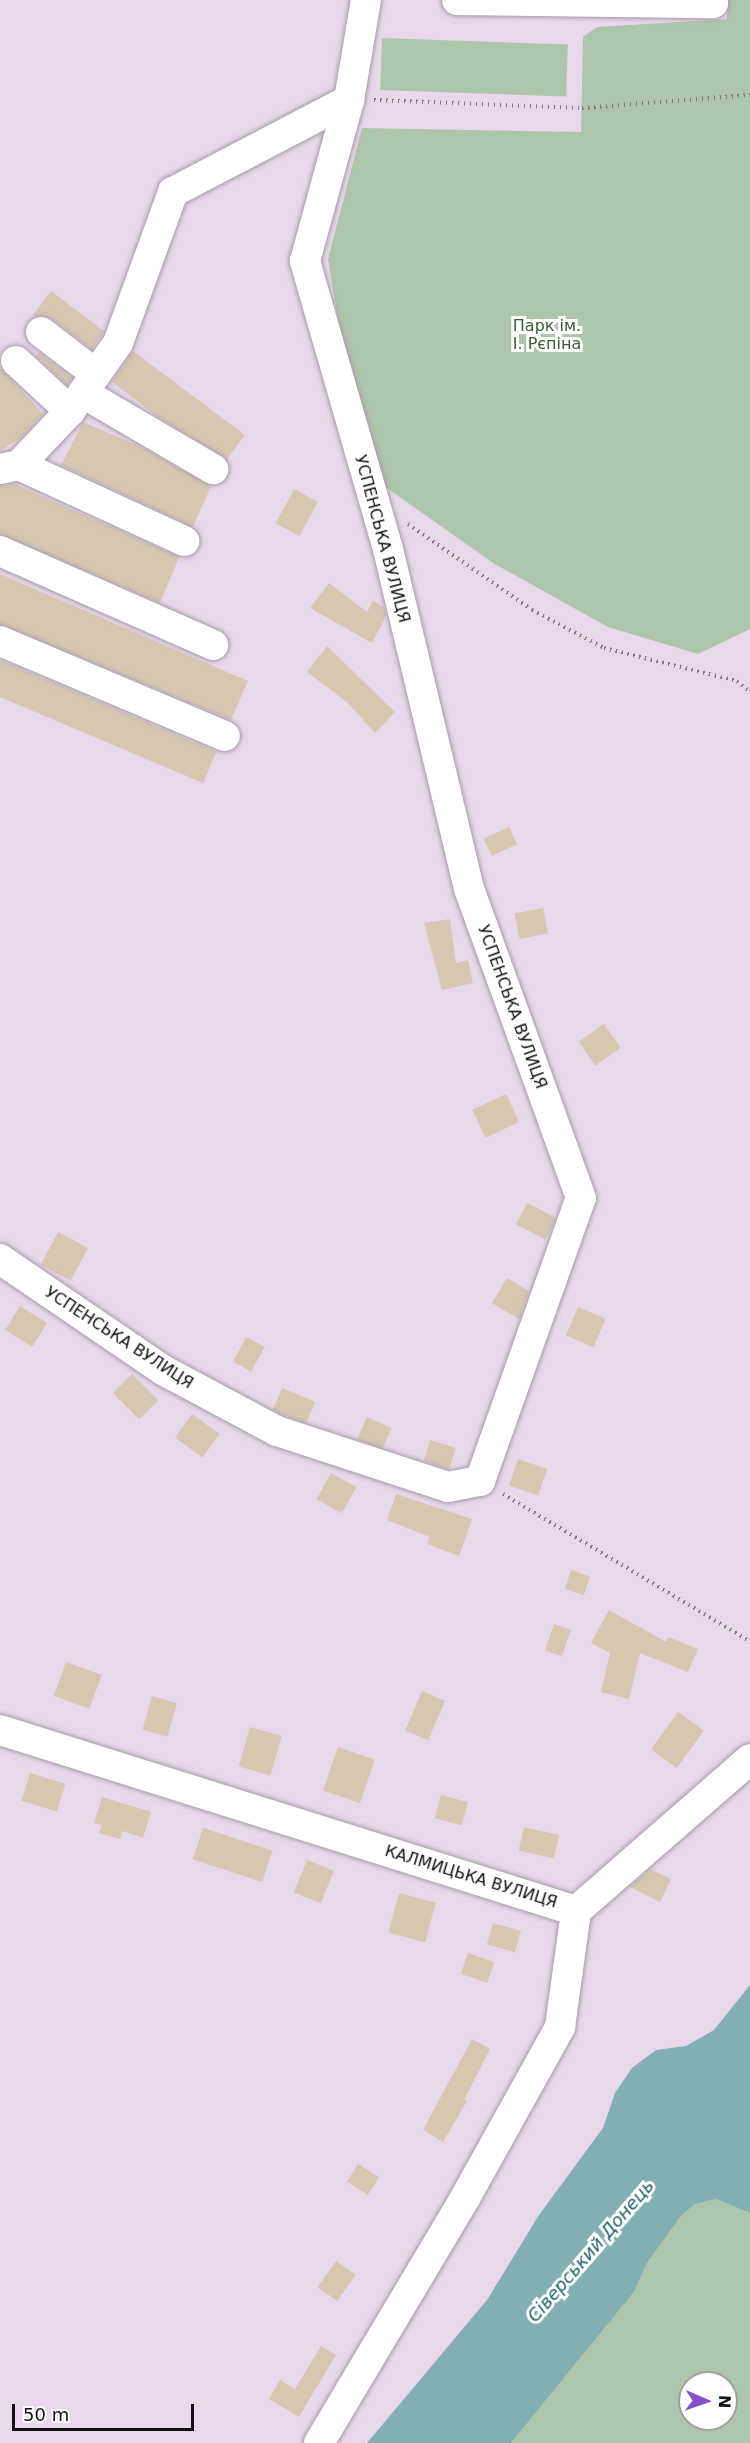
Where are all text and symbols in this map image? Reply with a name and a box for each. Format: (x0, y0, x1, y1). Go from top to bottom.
park label: Парк ім. І. Рєпіна (513, 316, 581, 354)
street label: УСПЕНСЬКА ВУЛИЦЯ (350, 453, 414, 625)
street label: УСПЕНСЬКА ВУЛИЦЯ (473, 922, 551, 1092)
street label: УСПЕНСЬКА ВУЛИЦЯ (41, 1283, 197, 1393)
street label: КАЛМИЦЬКА ВУЛИЦЯ (383, 1842, 559, 1912)
water label: Сіверський Донець (523, 2175, 659, 2327)
north arrow (678, 2371, 738, 2431)
scale bar (15, 2392, 196, 2430)
text: N (715, 2395, 734, 2409)
text: 50 m (23, 2404, 69, 2425)

